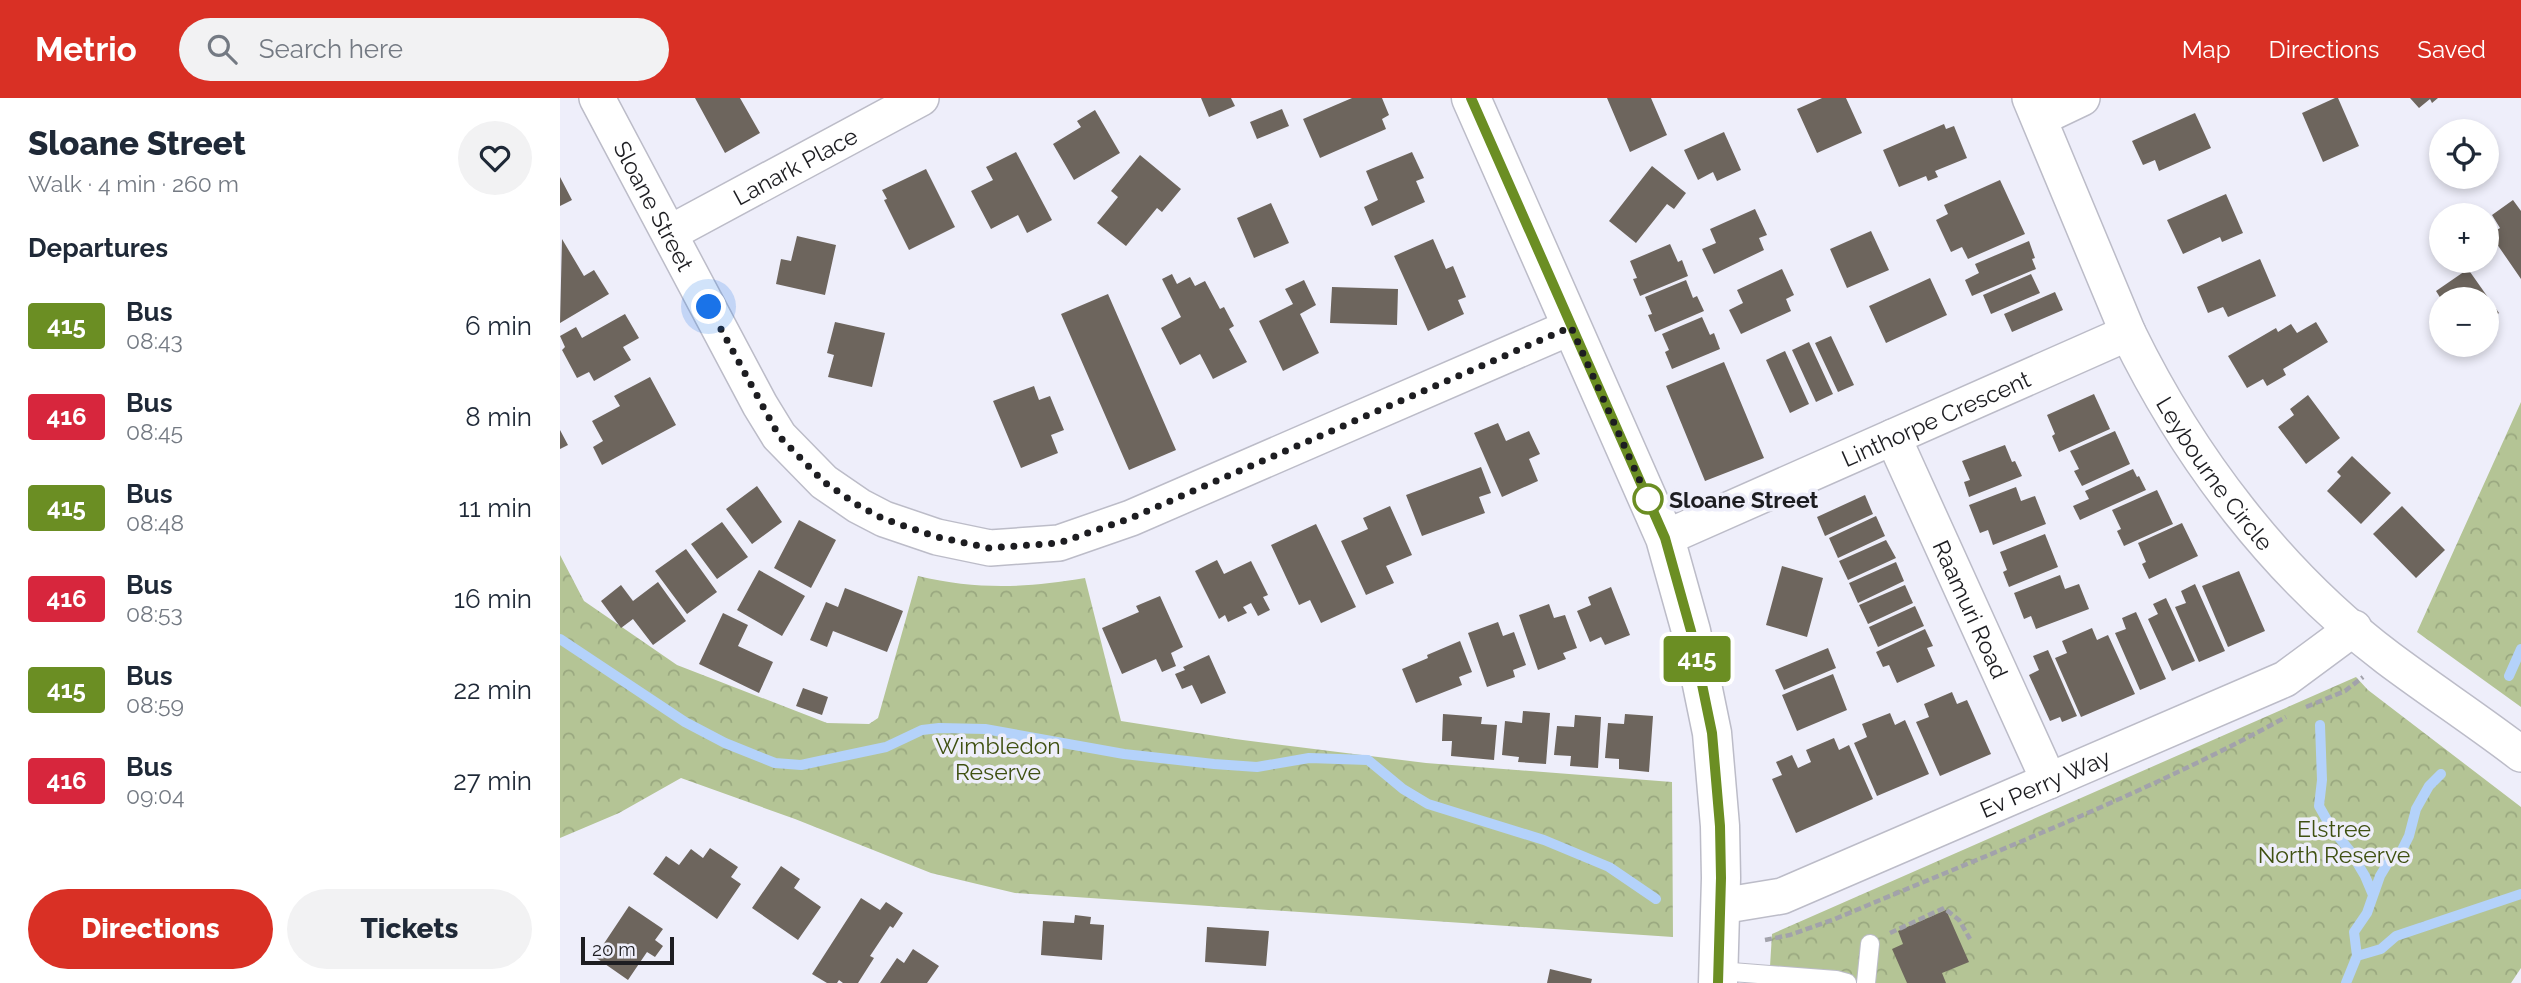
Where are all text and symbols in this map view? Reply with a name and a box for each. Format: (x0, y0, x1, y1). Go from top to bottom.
search box (179, 18, 669, 81)
text: Metrio (35, 30, 137, 69)
icon: search (203, 30, 241, 68)
text: Search here (259, 34, 403, 64)
text: Map (2182, 35, 2231, 64)
text: Directions (2269, 35, 2379, 64)
text: Saved (2417, 35, 2486, 64)
map controls (2429, 119, 2499, 357)
button: locate (2429, 119, 2499, 189)
button: heart (458, 121, 532, 195)
street label: Lanark Place (728, 121, 862, 210)
text: Sloane Street (28, 124, 246, 163)
street label: Sloane Street (609, 136, 700, 276)
text: Walk · 4 min · 260 m (28, 170, 239, 197)
button: + (2429, 203, 2499, 273)
text: Departures (28, 233, 168, 263)
button: − (2429, 287, 2499, 357)
your location (691, 289, 726, 324)
text: Bus (126, 297, 173, 327)
text: 415 (47, 311, 86, 340)
text: 6 min (465, 311, 532, 341)
text: 08:43 (126, 327, 183, 354)
street label: Linthorpe Crescent (1837, 365, 2034, 472)
text: Bus (126, 388, 173, 418)
street label: Leybourne Circle (2151, 392, 2279, 555)
text: 416 (46, 402, 87, 431)
text: 8 min (465, 402, 532, 432)
text: 08:45 (126, 418, 183, 445)
text: Bus (126, 479, 173, 509)
marker: Sloane Street (1633, 484, 1663, 514)
place label: Sloane Street (1669, 486, 1819, 513)
text: 415 (47, 493, 86, 522)
text: 11 min (458, 493, 532, 523)
text: 08:48 (126, 509, 184, 536)
street label: Raamuri Road (1928, 536, 2014, 683)
text: Bus (126, 570, 173, 600)
text: 416 (46, 584, 87, 613)
text: 16 min (454, 584, 532, 614)
text: 08:53 (126, 600, 183, 627)
line badge: 415 (1657, 636, 1737, 682)
text: 415 (1678, 644, 1716, 673)
text: Bus (126, 661, 173, 691)
text: 415 (47, 675, 86, 704)
text: 22 min (454, 675, 532, 705)
text: 08:59 (126, 691, 184, 718)
park label: Wimbledon Reserve (935, 732, 1061, 785)
street label: Ev Perry Way (1975, 743, 2114, 823)
text: Bus (126, 752, 173, 782)
text: 416 (46, 766, 87, 795)
text: 27 min (453, 766, 532, 796)
text: 09:04 (126, 782, 185, 809)
park label: Elstree North Reserve (2258, 815, 2410, 868)
button: Directions (28, 889, 273, 969)
button: Tickets (287, 889, 532, 969)
scale bar (581, 934, 674, 966)
text: 20 m (592, 938, 636, 960)

